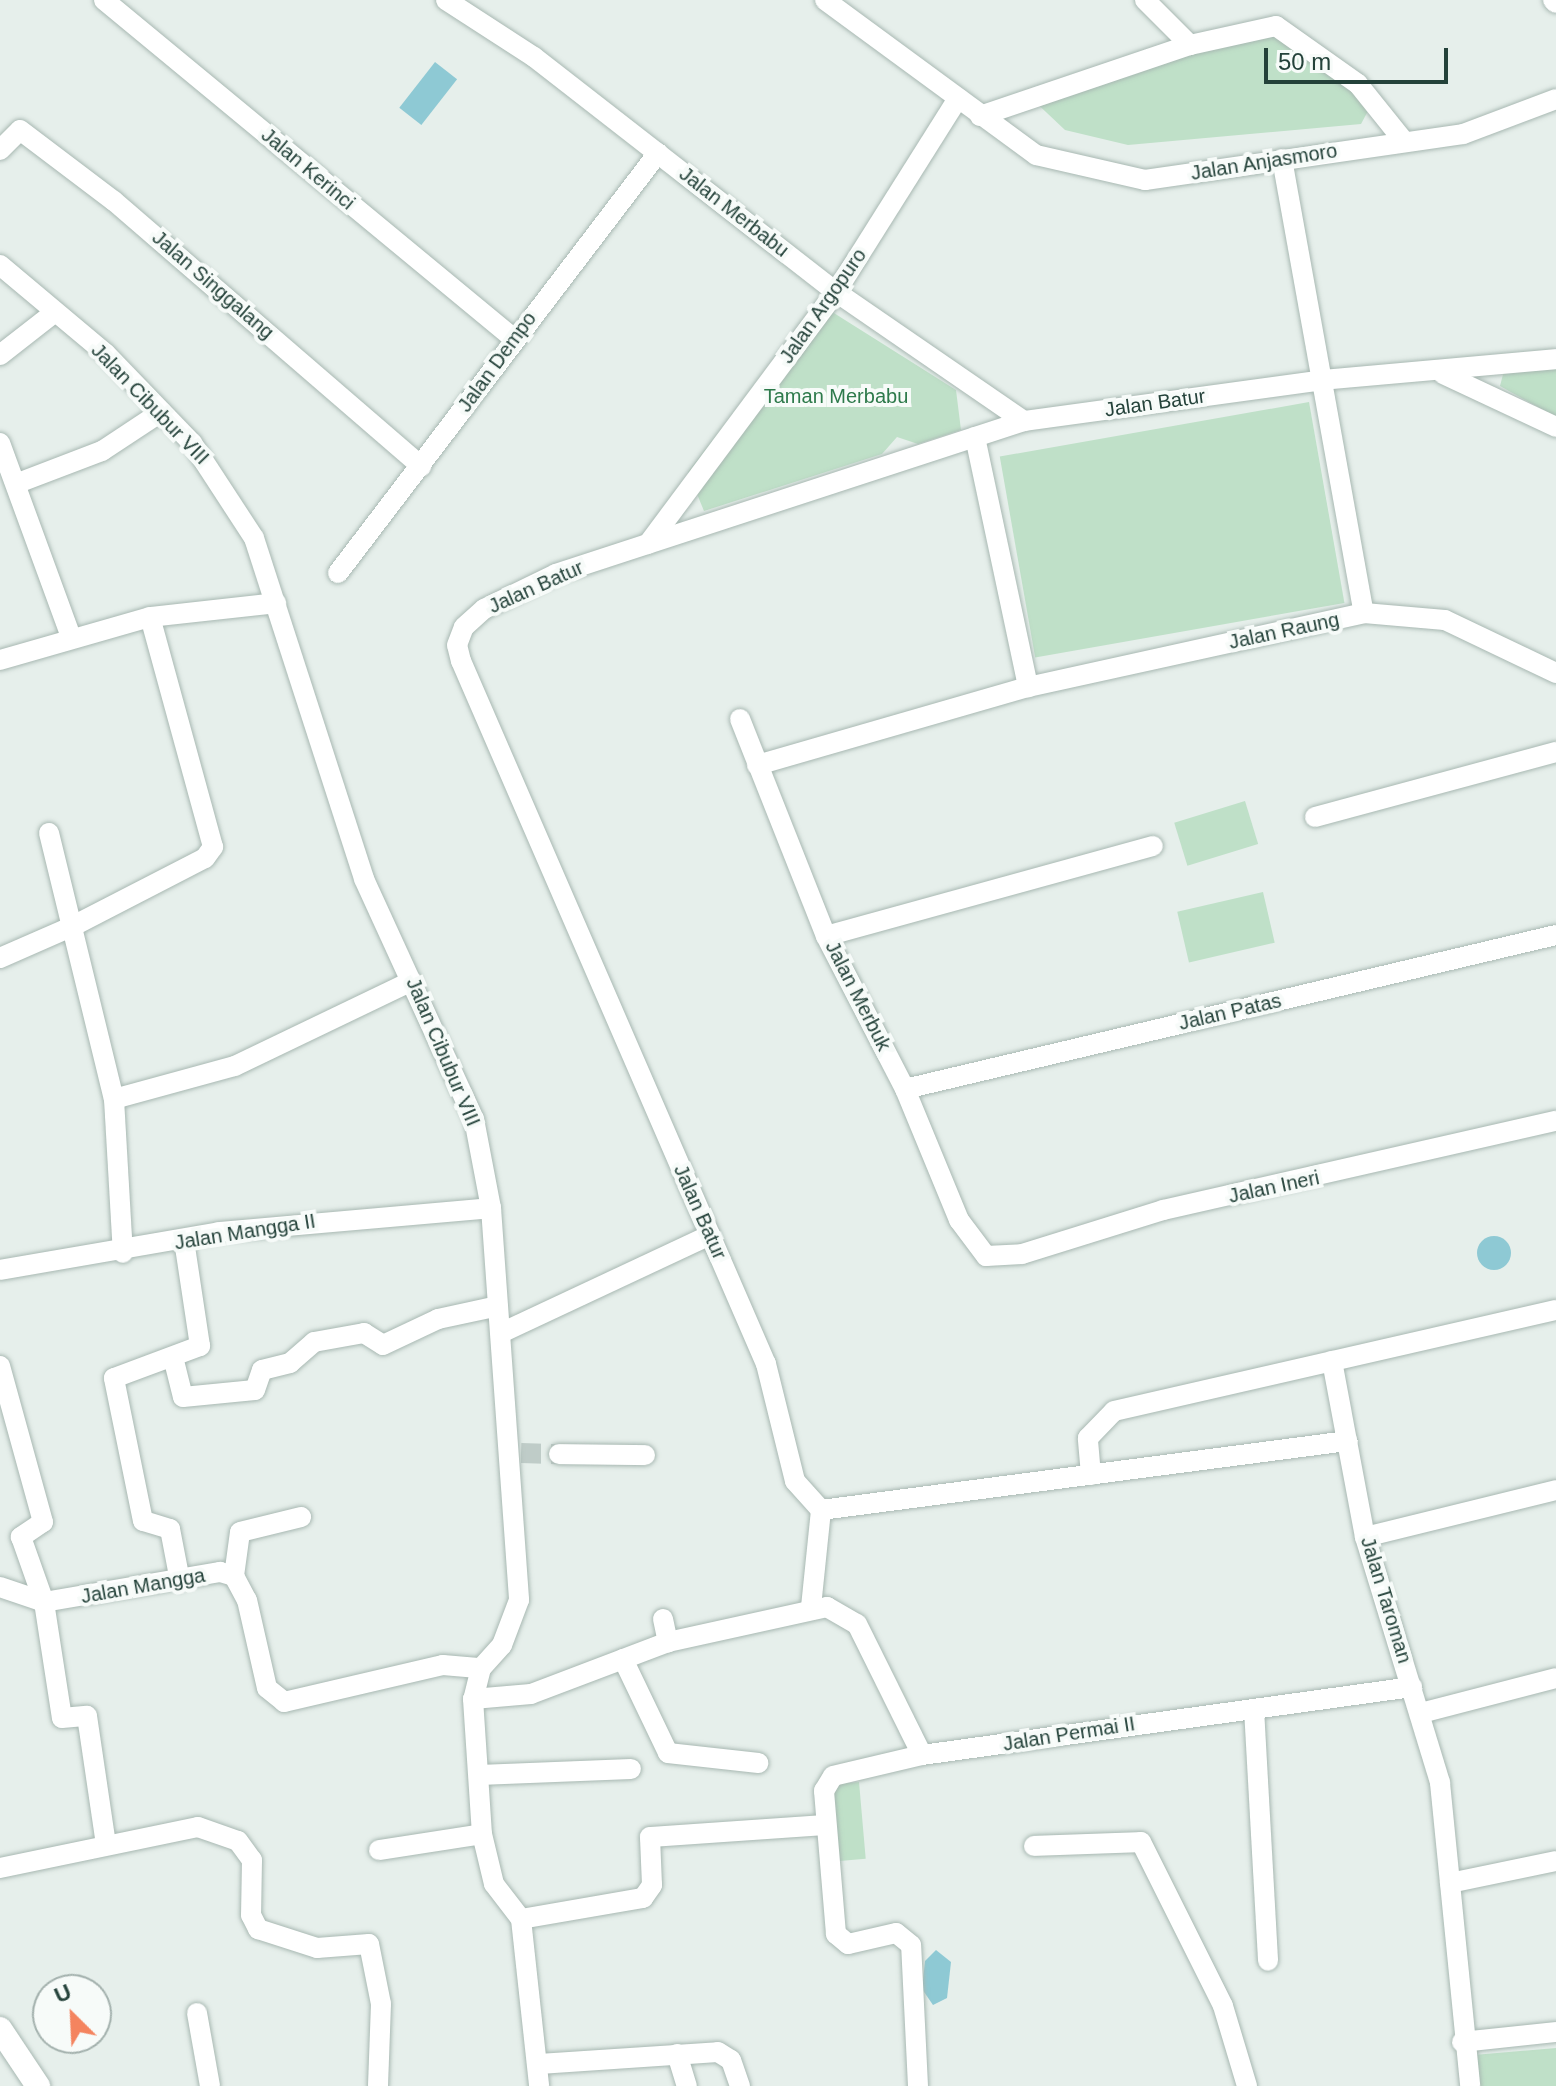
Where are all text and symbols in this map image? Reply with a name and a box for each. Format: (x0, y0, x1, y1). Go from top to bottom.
scale bar (1268, 32, 1452, 82)
text: 50 m (1278, 48, 1331, 75)
street label: Jalan Kerinci (256, 123, 360, 215)
street label: Jalan Anjasmoro (1189, 138, 1339, 186)
street label: Jalan Merbabu (674, 162, 794, 262)
street label: Jalan Singgalang (147, 226, 279, 344)
street label: Jalan Argopuro (774, 244, 872, 368)
street label: Jalan Dempo (453, 307, 541, 417)
street label: Jalan Cibubur VIII (86, 338, 214, 470)
park label: Taman Merbabu (764, 384, 908, 408)
street label: Jalan Batur (1103, 384, 1207, 422)
street label: Jalan Batur (485, 555, 587, 619)
street label: Jalan Raung (1227, 608, 1341, 654)
street label: Jalan Merbuk (820, 937, 896, 1055)
street label: Jalan Cibubur VIII (401, 974, 485, 1130)
street label: Jalan Patas (1176, 989, 1284, 1035)
street label: Jalan Batur (668, 1161, 732, 1263)
street label: Jalan Ineri (1226, 1166, 1322, 1208)
street label: Jalan Mangga II (173, 1209, 317, 1255)
street label: Jalan Taroman (1355, 1534, 1417, 1666)
street label: Jalan Mangga (79, 1563, 207, 1609)
street label: Jalan Permai II (1001, 1712, 1137, 1756)
north arrow (32, 1974, 112, 2054)
text: U (50, 1979, 75, 2008)

